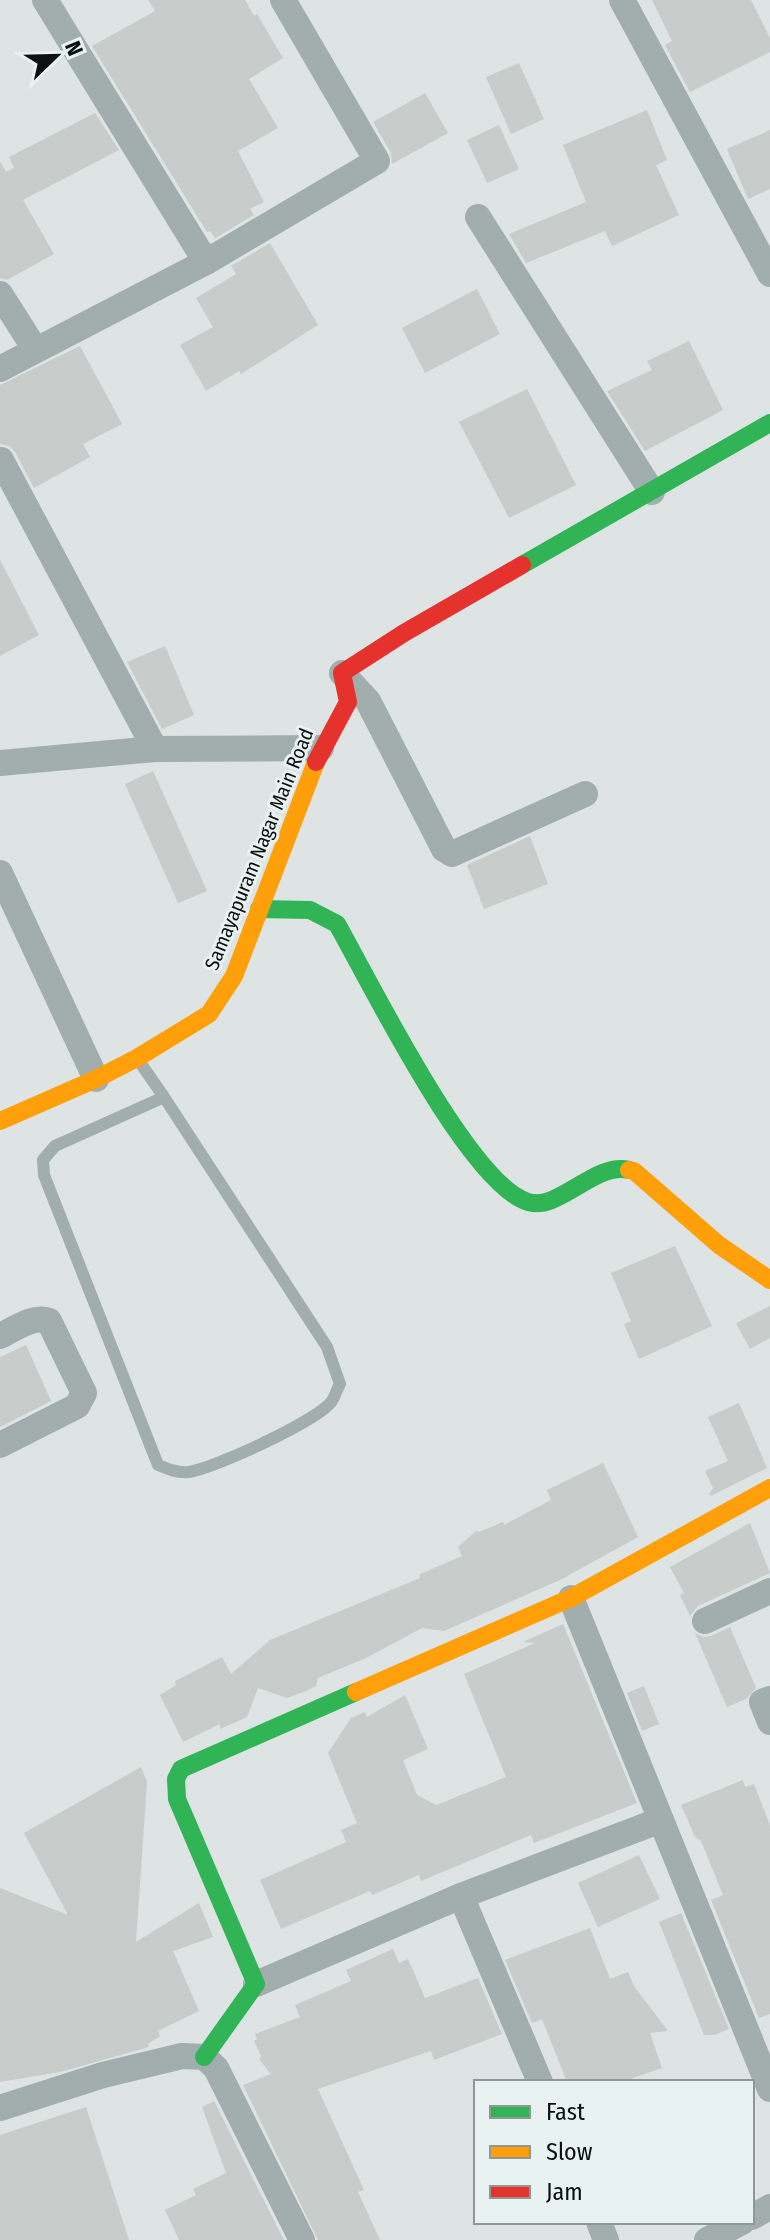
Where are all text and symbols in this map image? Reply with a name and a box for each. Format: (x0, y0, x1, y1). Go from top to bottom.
north arrow (16, 16, 96, 96)
text: N (59, 37, 89, 60)
street label: Samayapuram Nagar Main Road (199, 725, 319, 973)
legend (474, 2080, 754, 2224)
text: Fast (546, 2098, 585, 2126)
text: Slow (546, 2138, 593, 2166)
text: Jam (546, 2178, 583, 2206)

